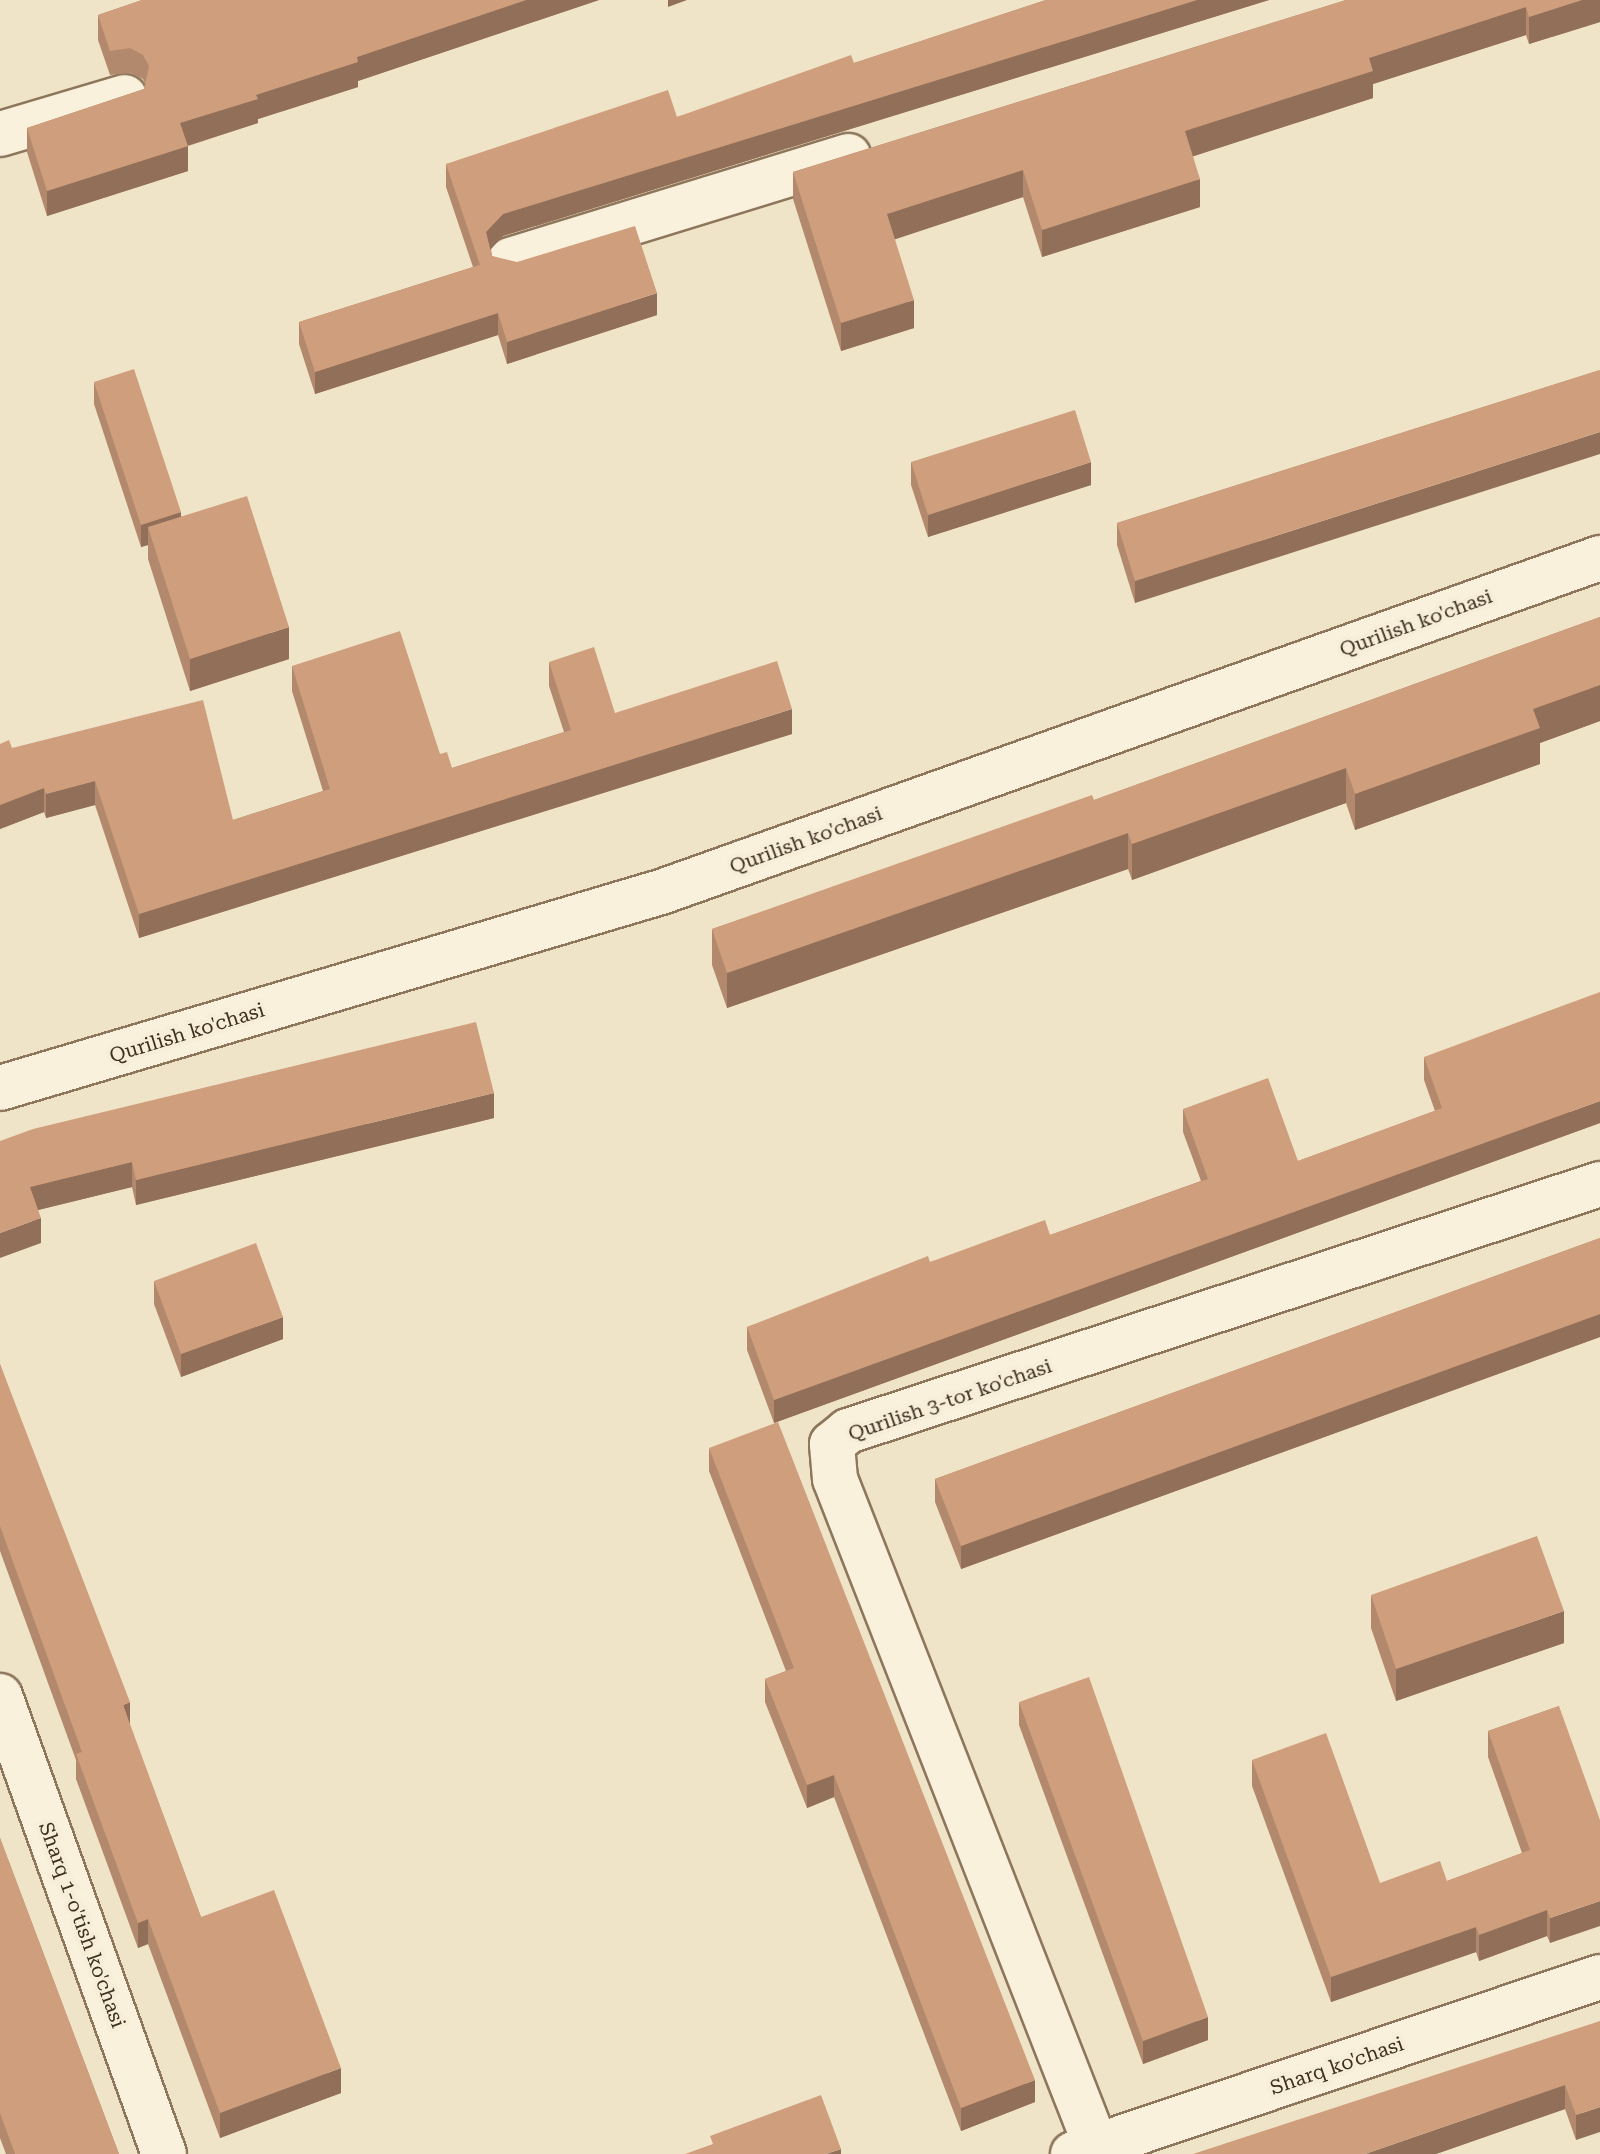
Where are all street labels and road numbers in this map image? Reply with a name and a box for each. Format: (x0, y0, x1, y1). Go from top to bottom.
street label: Qurilish ko'chasi (1336, 584, 1496, 662)
street label: Qurilish ko'chasi (726, 801, 886, 879)
street label: Qurilish ko'chasi (107, 998, 267, 1068)
street label: Qurilish 3-tor ko'chasi (845, 1354, 1055, 1446)
street label: Sharq 1-o'tish ko'chasi (34, 1819, 130, 2031)
street label: Sharq ko'chasi (1267, 2032, 1407, 2100)

